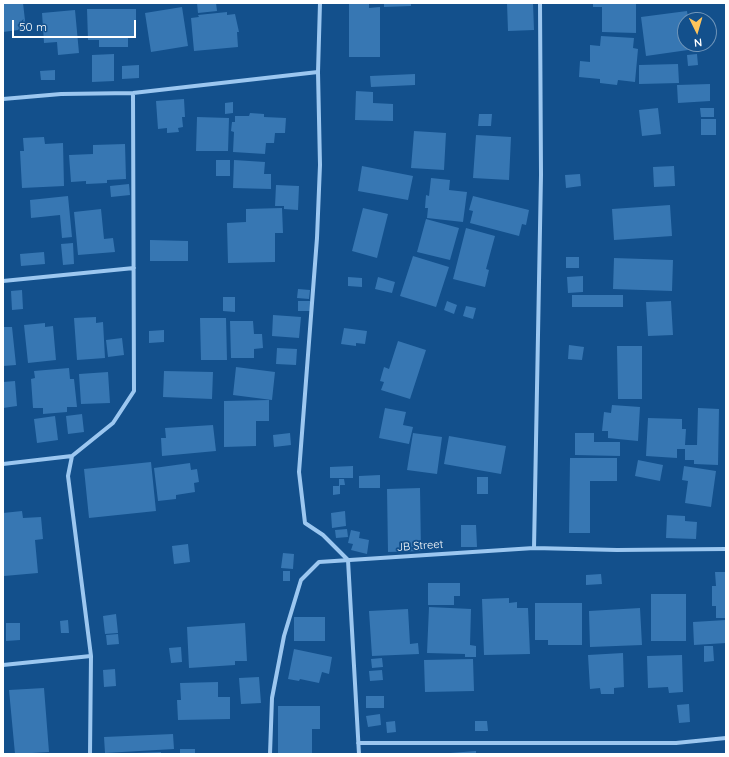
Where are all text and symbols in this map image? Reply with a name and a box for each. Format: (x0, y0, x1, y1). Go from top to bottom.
scale bar (14, 12, 138, 38)
north arrow (677, 12, 717, 52)
text: 50 m (19, 19, 47, 34)
text: N (693, 36, 703, 50)
street label: JB Street (396, 538, 444, 554)

